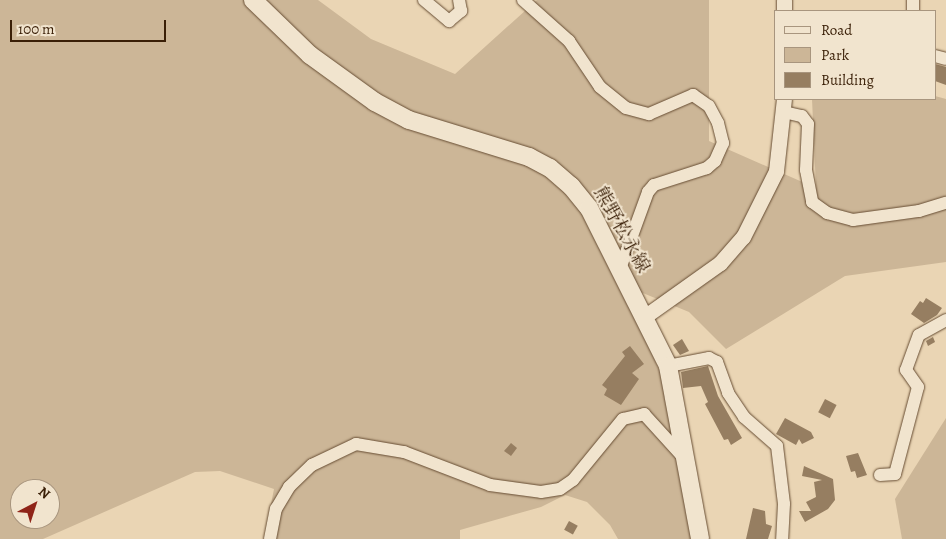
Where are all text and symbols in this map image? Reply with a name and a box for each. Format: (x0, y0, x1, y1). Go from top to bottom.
scale bar (12, 10, 169, 42)
legend (774, 10, 936, 100)
text: 100 m (18, 19, 55, 39)
text: Road (821, 20, 852, 40)
text: Park (821, 45, 849, 65)
text: Building (821, 70, 874, 90)
street label: 熊野松永線 (588, 183, 654, 277)
north arrow (10, 479, 60, 529)
text: N (34, 482, 54, 503)

